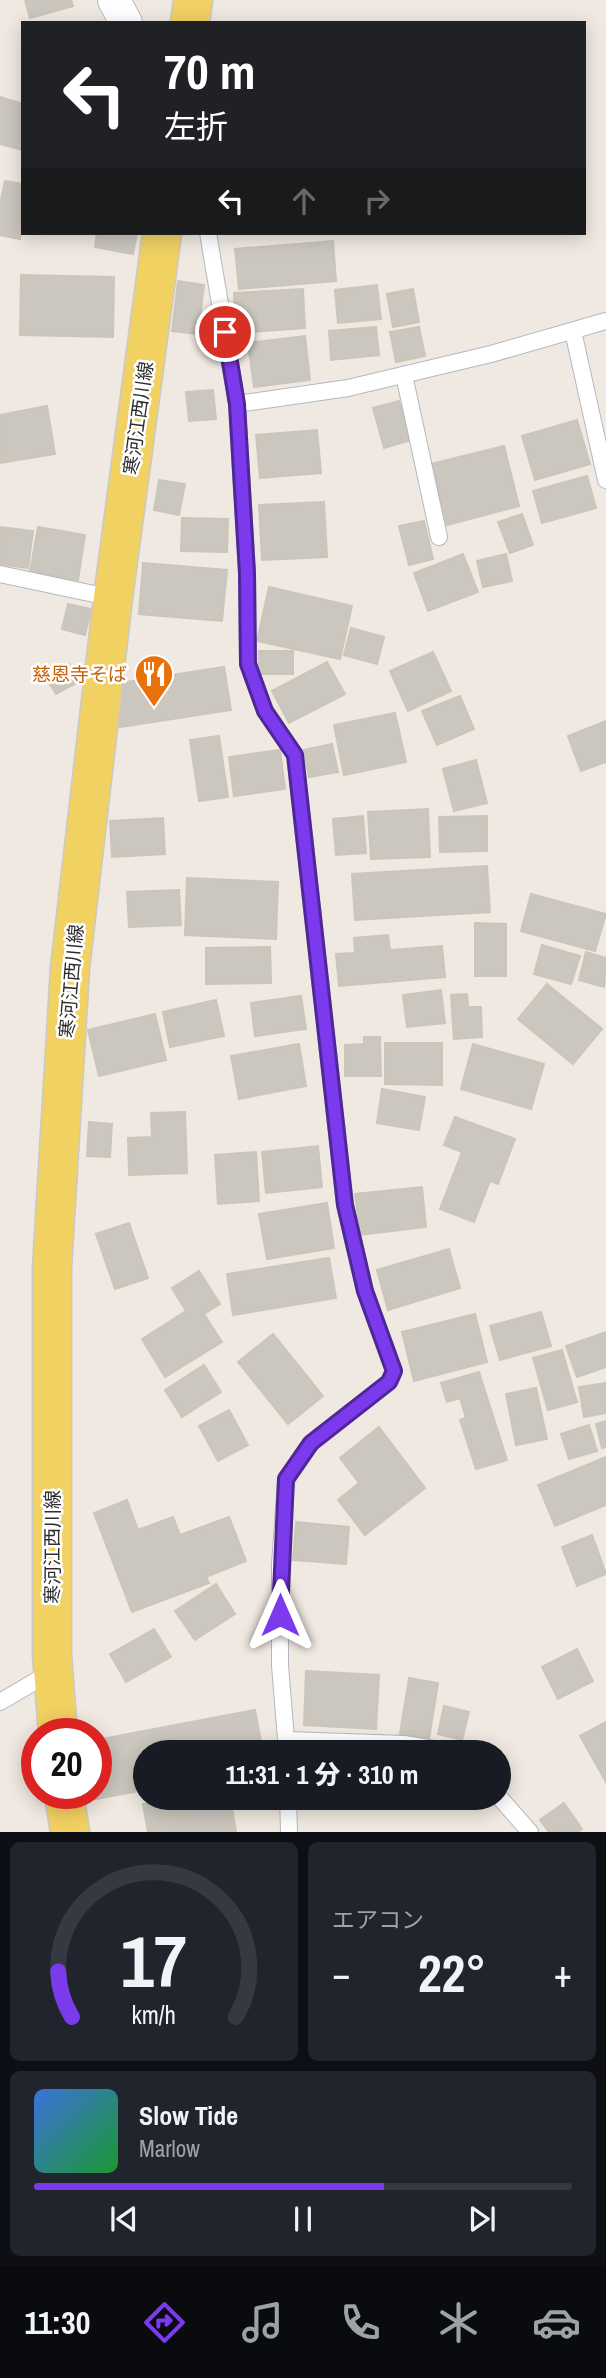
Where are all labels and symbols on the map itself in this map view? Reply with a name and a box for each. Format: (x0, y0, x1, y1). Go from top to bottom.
pin (195, 302, 255, 362)
street label: 寒河江西川線 (117, 360, 159, 476)
restaurant icon: 慈恩寺そば (133, 653, 175, 708)
place label: 慈恩寺そば (32, 661, 127, 687)
street label: 寒河江西川線 (53, 923, 89, 1039)
street label: 寒河江西川線 (39, 1490, 65, 1604)
position arrow (243, 1578, 317, 1652)
speed limit sign: 20 (21, 1718, 112, 1809)

